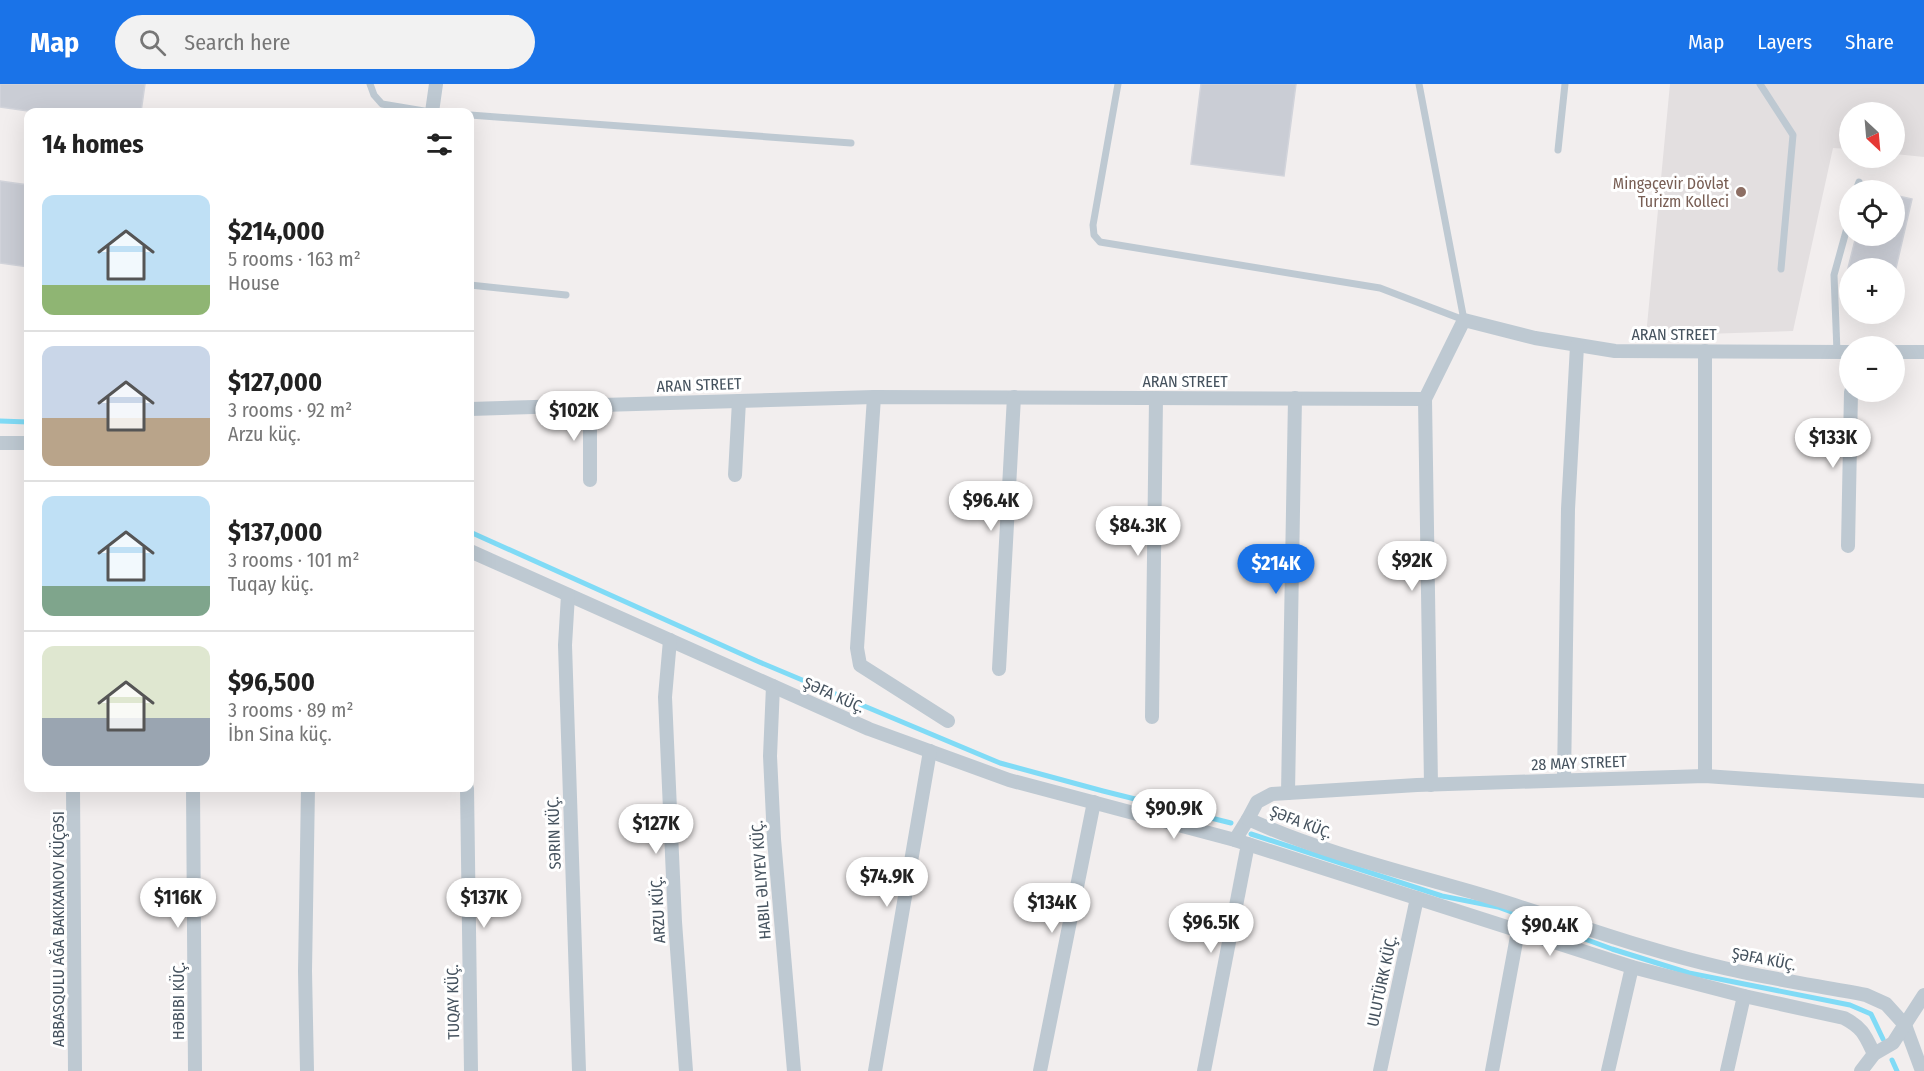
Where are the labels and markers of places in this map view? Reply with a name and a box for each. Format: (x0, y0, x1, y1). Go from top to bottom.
place label: Mingəçevir Dövlət Turizm Kolleci (1613, 174, 1730, 211)
marker: Mingəçevir Dövlət Turizm Kolleci (1734, 185, 1748, 199)
pin: $102K (532, 391, 616, 442)
pin: $133K (1791, 418, 1875, 469)
pin: $96.4K (942, 481, 1040, 532)
pin: $84.3K (1089, 506, 1187, 557)
pin: $92K (1376, 541, 1448, 592)
pin: $214K (1234, 544, 1318, 595)
pin: $90.9K (1125, 789, 1223, 840)
pin: $127K (614, 804, 698, 855)
pin: $74.9K (838, 857, 936, 908)
pin: $116K (136, 878, 220, 929)
pin: $137K (442, 878, 526, 929)
pin: $134K (1010, 883, 1094, 934)
pin: $96.5K (1162, 903, 1260, 954)
pin: $90.4K (1501, 906, 1599, 957)

